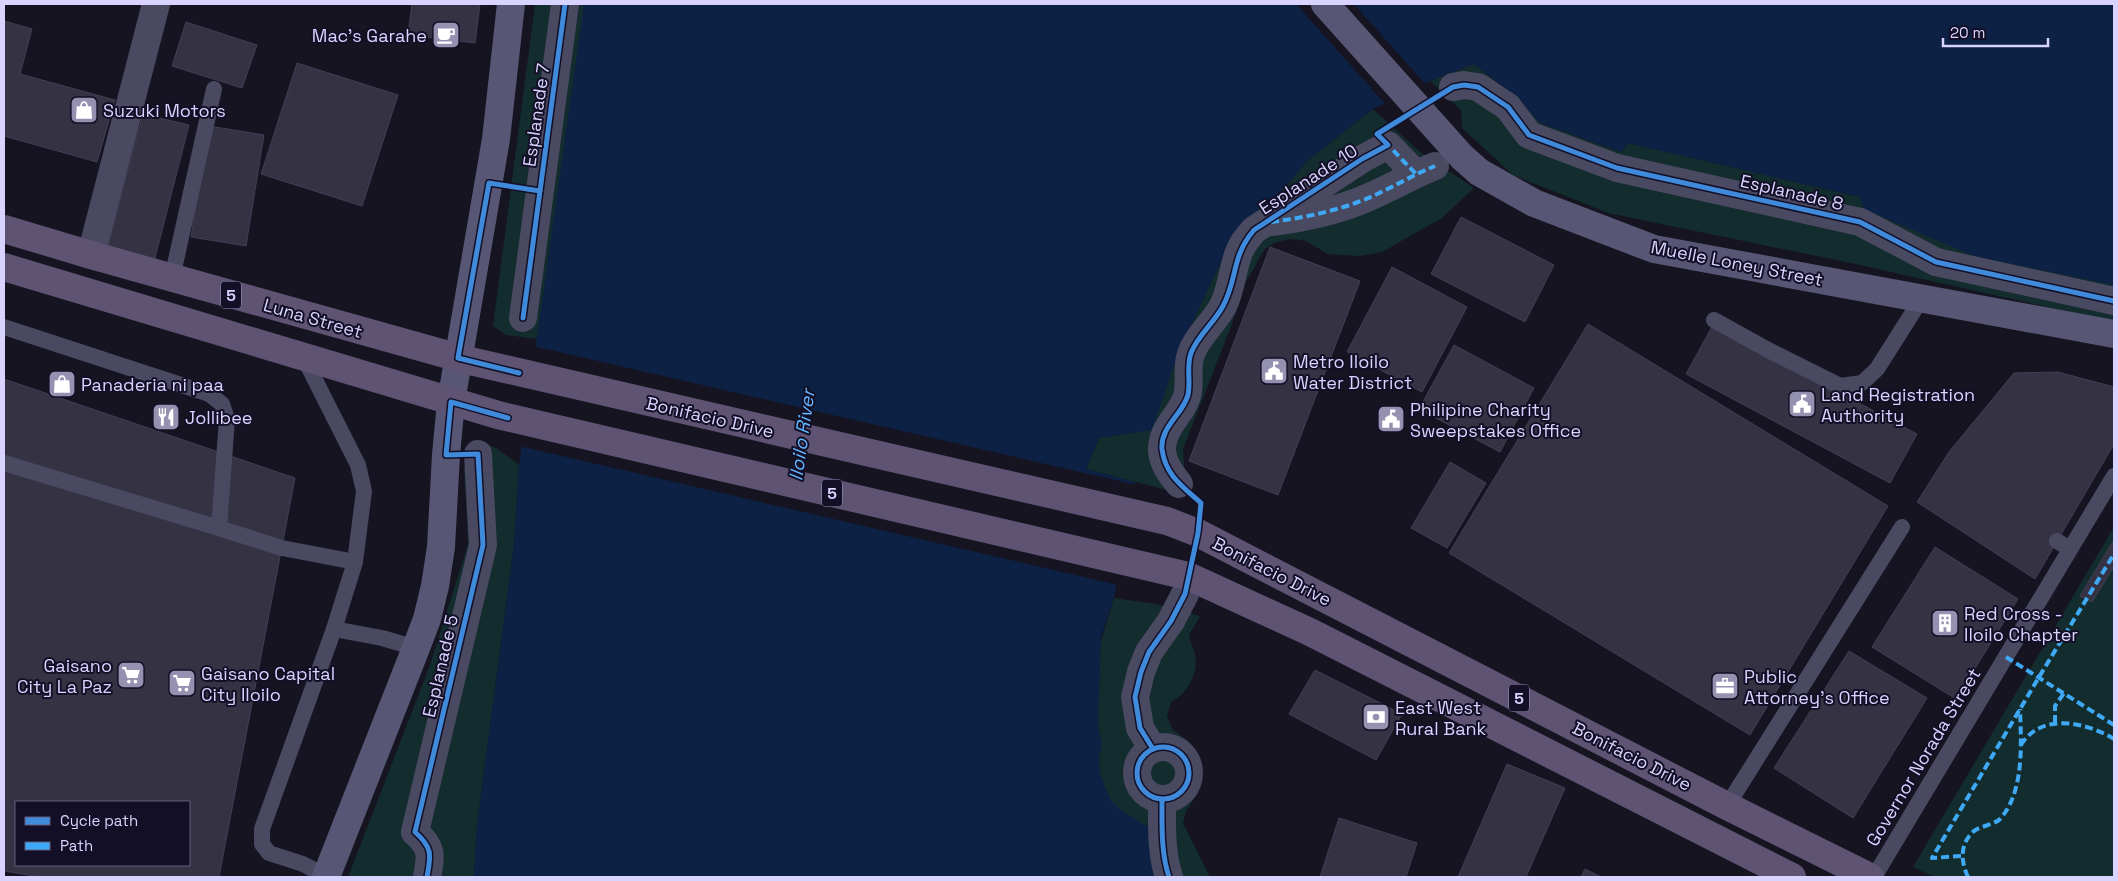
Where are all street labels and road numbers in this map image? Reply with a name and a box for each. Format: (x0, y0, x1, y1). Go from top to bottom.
street label: Esplanade 7 (517, 62, 555, 168)
street label: Esplanade 10 (1254, 139, 1362, 219)
street label: Esplanade 8 (1738, 169, 1846, 215)
street label: Muelle Loney Street (1649, 235, 1825, 291)
road number: 5 (221, 282, 241, 308)
street label: Luna Street (261, 293, 365, 343)
street label: Bonifacio Drive (644, 391, 776, 443)
road number: 5 (822, 479, 842, 506)
street label: Bonifacio Drive (1209, 531, 1335, 611)
street label: Esplanade 5 (417, 612, 463, 720)
street label: Governor Norada Street (1861, 664, 1985, 850)
road number: 5 (1509, 684, 1529, 711)
street label: Bonifacio Drive (1569, 716, 1695, 796)

